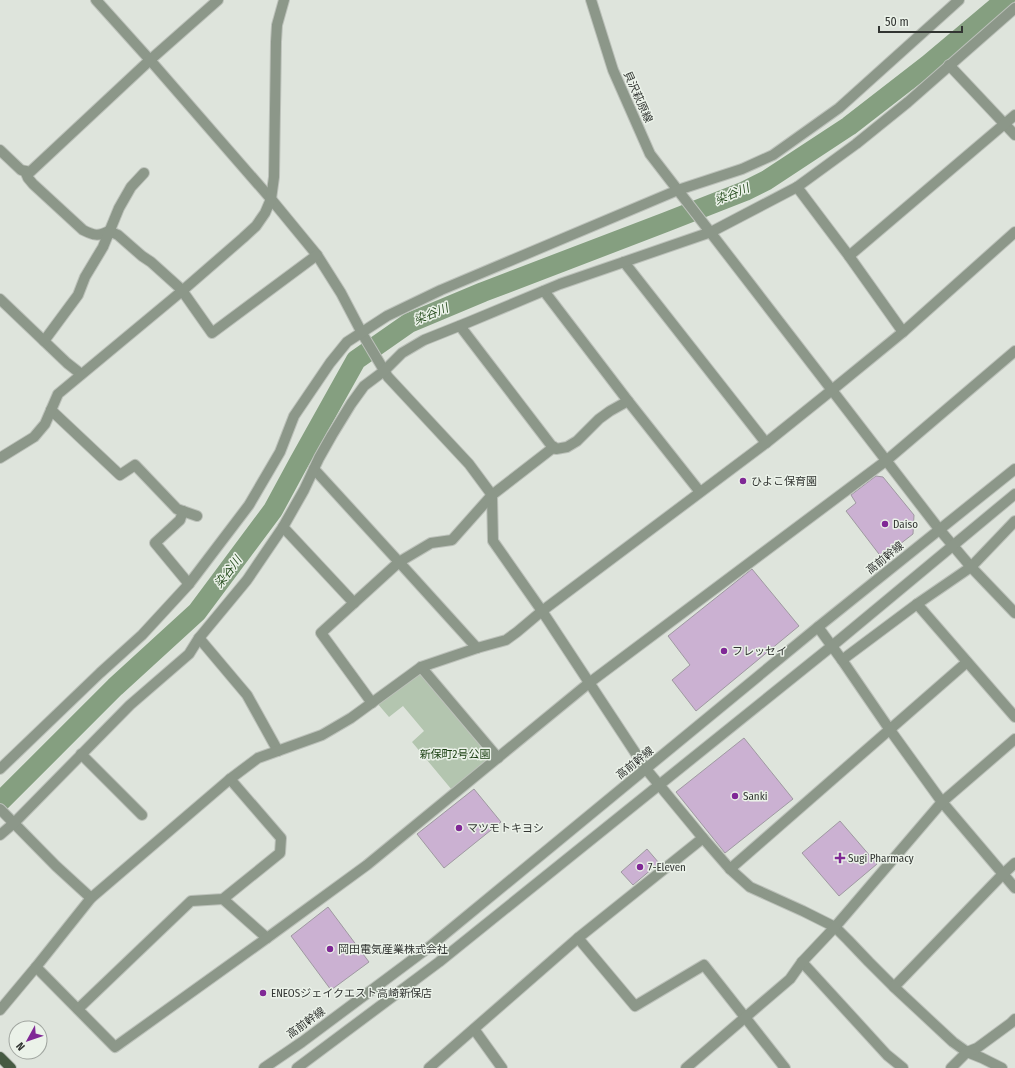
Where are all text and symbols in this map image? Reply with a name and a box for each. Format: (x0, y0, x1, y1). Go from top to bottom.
scale bar (879, 8, 962, 34)
text: 50 m (885, 15, 909, 29)
street label: 貝沢萩原線 (621, 69, 655, 125)
water label: 染谷川 (713, 180, 753, 207)
water label: 染谷川 (412, 300, 452, 327)
place label: ひよこ保育園 (751, 475, 817, 488)
marker: ひよこ保育園 (738, 476, 748, 486)
place label: Daiso (893, 518, 918, 531)
marker: Daiso (880, 519, 890, 529)
street label: 高前幹線 (864, 539, 906, 577)
water label: 染谷川 (212, 552, 246, 591)
place label: フレッセイ (732, 645, 787, 658)
marker: フレッセイ (719, 646, 729, 656)
street label: 高前幹線 (614, 744, 656, 782)
park label: 新保町2号公園 (420, 748, 490, 761)
place label: Sanki (743, 790, 768, 803)
marker: Sanki (730, 791, 740, 801)
place label: マツモトキヨシ (467, 822, 544, 835)
marker: マツモトキヨシ (454, 823, 464, 833)
place label: Sugi Pharmacy (848, 852, 914, 865)
marker: Sugi Pharmacy (835, 853, 845, 863)
place label: 7-Eleven (648, 861, 686, 874)
marker: 7-Eleven (635, 862, 645, 872)
place label: 岡田電気産業株式会社 (338, 943, 448, 956)
marker: 岡田電気産業株式会社 (325, 944, 335, 954)
place label: ENEOSジェイクエスト高崎新保店 (271, 987, 432, 1000)
marker: ENEOSジェイクエスト高崎新保店 (258, 988, 268, 998)
street label: 高前幹線 (284, 1005, 328, 1041)
north arrow (8, 1020, 48, 1060)
text: N (14, 1039, 28, 1053)

